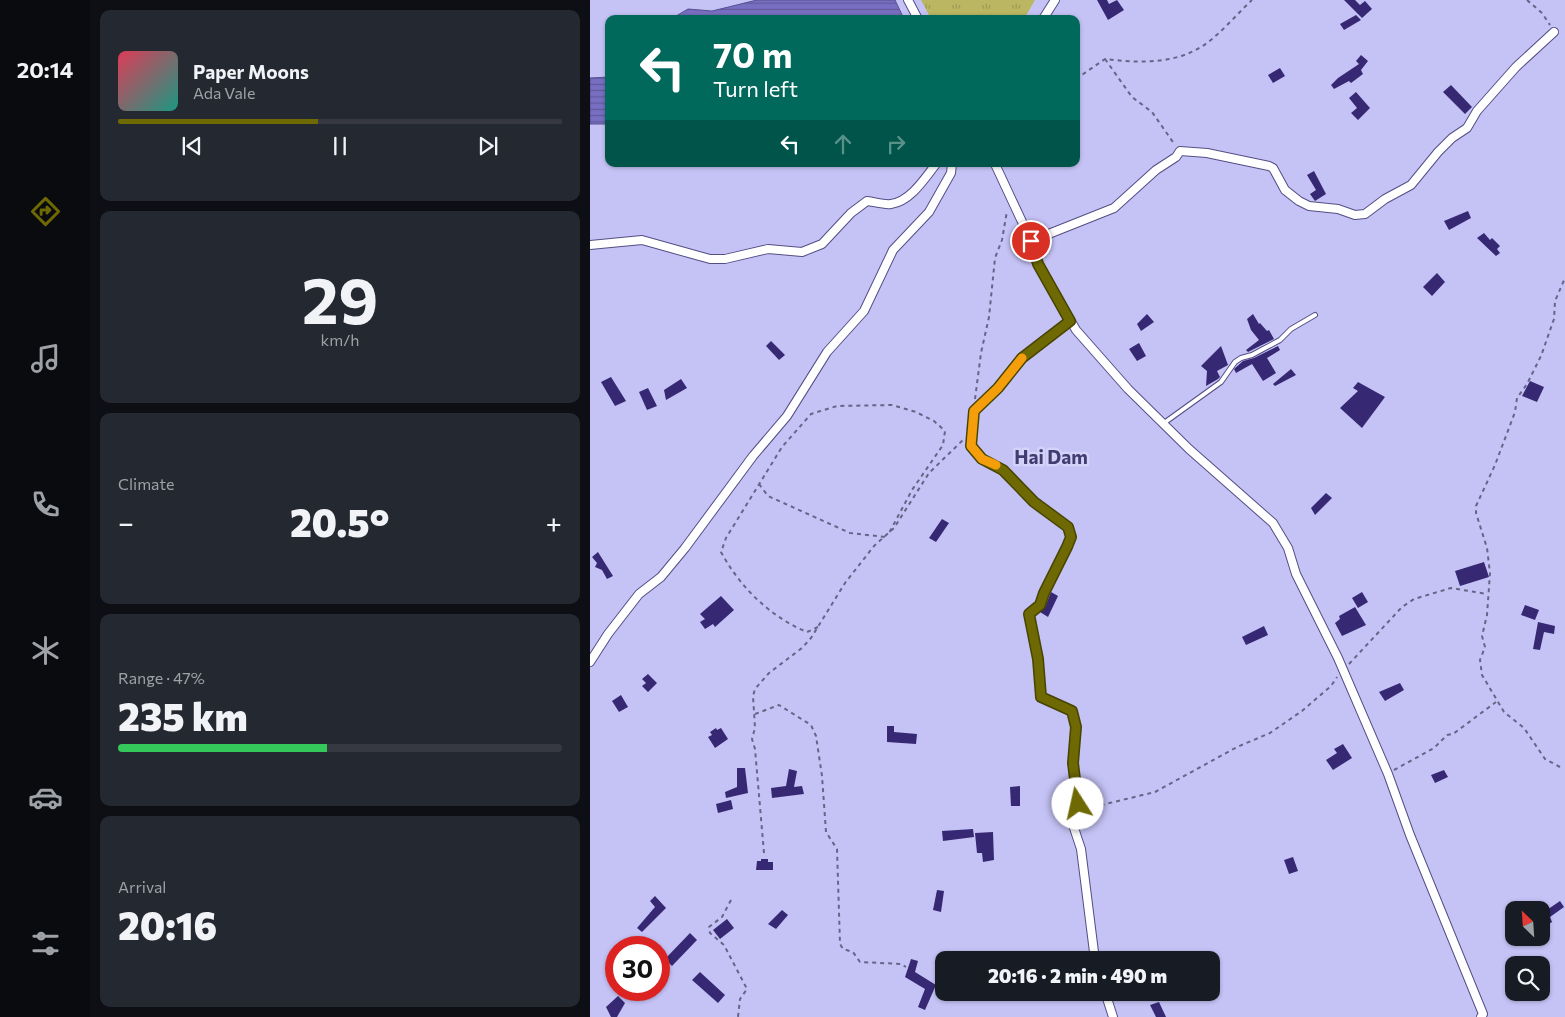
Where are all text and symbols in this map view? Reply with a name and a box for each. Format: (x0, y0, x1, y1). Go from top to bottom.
text: 70 m (713, 32, 793, 75)
icon: left (630, 35, 695, 100)
text: 20:14 (17, 56, 73, 83)
text: Paper Moons (193, 60, 309, 83)
text: Turn left (713, 75, 798, 102)
text: Ada Vale (193, 83, 255, 102)
icon: left (776, 130, 804, 158)
icon: ahead (829, 130, 857, 158)
icon: right (882, 130, 910, 158)
icon: previous (178, 132, 206, 160)
icon: pause (326, 132, 354, 160)
icon: next (474, 132, 502, 160)
icon: directions (28, 194, 63, 229)
pin (1010, 220, 1052, 262)
icon: arrive (1017, 227, 1045, 255)
text: 29 (302, 258, 378, 337)
text: km/h (321, 330, 359, 349)
icon: music (28, 341, 63, 376)
district label: Hai Dam (1014, 445, 1088, 468)
text: Climate (118, 474, 174, 493)
icon: phone (28, 487, 63, 522)
text: 20.5° (290, 498, 390, 545)
text: − (118, 505, 134, 539)
text: + (546, 505, 562, 539)
icon: climate (28, 633, 63, 668)
text: Range · 47% (118, 668, 205, 687)
text: 235 km (118, 692, 248, 739)
position arrow (1051, 777, 1103, 829)
icon: car (28, 780, 63, 815)
text: Arrival (118, 877, 166, 896)
text: 20:16 (118, 901, 217, 948)
north arrow (1505, 901, 1550, 946)
map controls (1505, 901, 1550, 1001)
icon: filters (28, 926, 63, 961)
speed limit sign: 30 (605, 936, 670, 1001)
button: search (1505, 956, 1550, 1001)
text: 20:16 · 2 min · 490 m (988, 964, 1167, 987)

